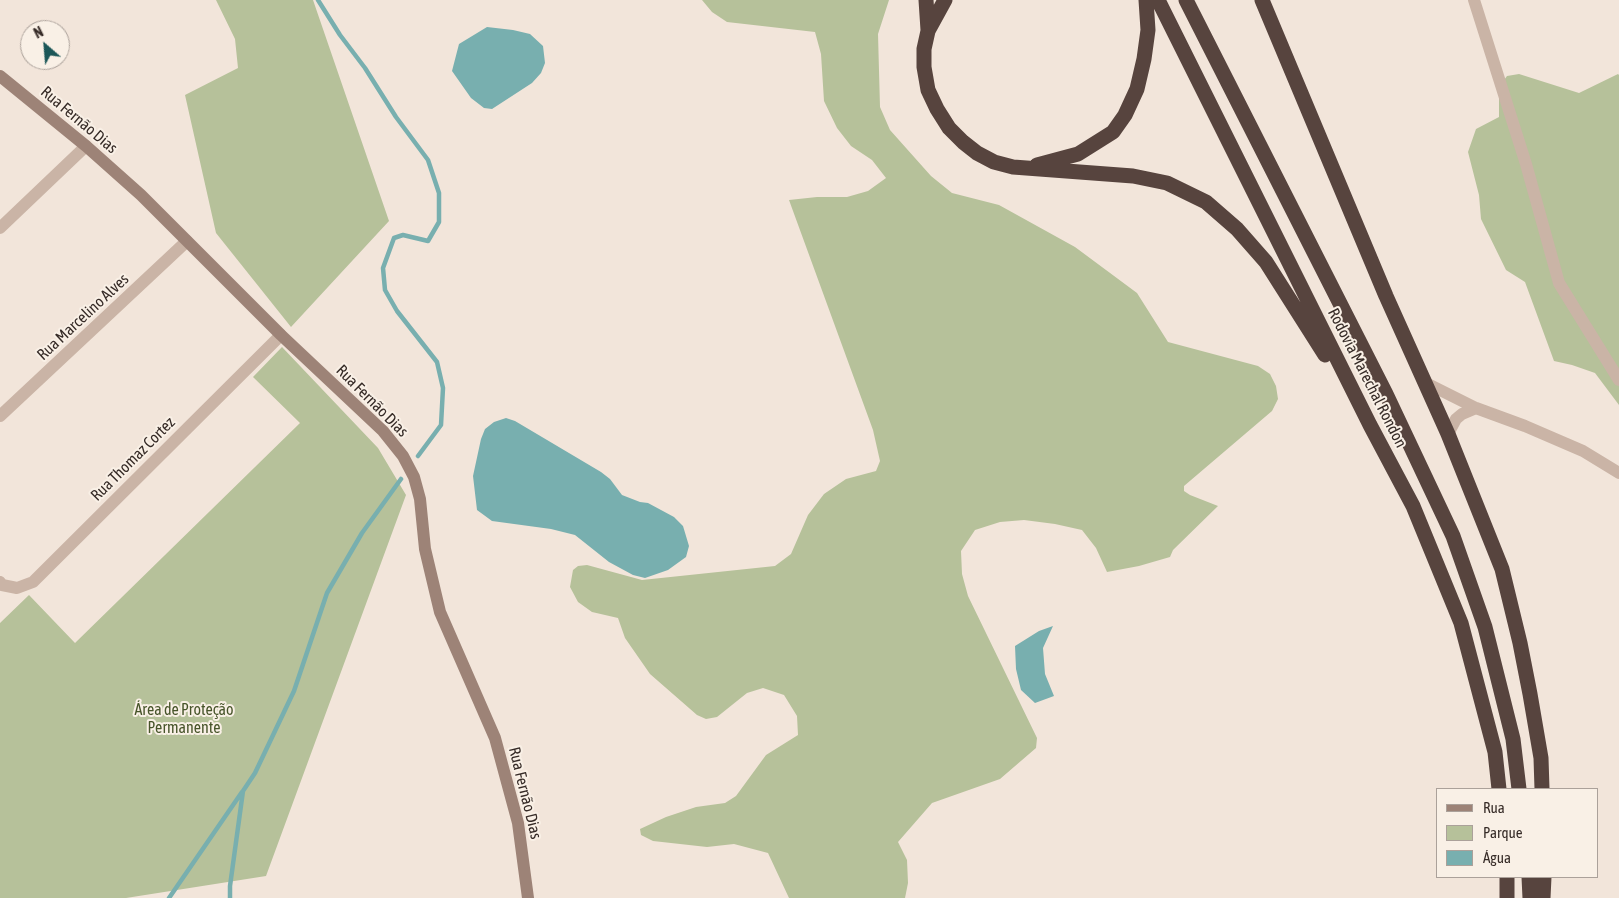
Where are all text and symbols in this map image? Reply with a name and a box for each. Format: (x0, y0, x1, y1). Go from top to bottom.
north arrow (20, 20, 70, 70)
text: N (31, 24, 46, 42)
street label: Rua Fernão Dias (37, 82, 121, 158)
street label: Rua Marcelino Alves (33, 270, 133, 364)
street label: Rodovia Marechal Rondon (1323, 305, 1411, 451)
street label: Rua Fernão Dias (332, 361, 412, 441)
street label: Rua Thomaz Cortez (87, 413, 179, 505)
park label: Área de Proteção Permanente (134, 700, 234, 738)
street label: Rua Fernão Dias (504, 745, 546, 841)
legend (1436, 788, 1599, 878)
text: Rua (1483, 799, 1505, 816)
text: Parque (1483, 824, 1523, 841)
text: Água (1483, 849, 1511, 866)

